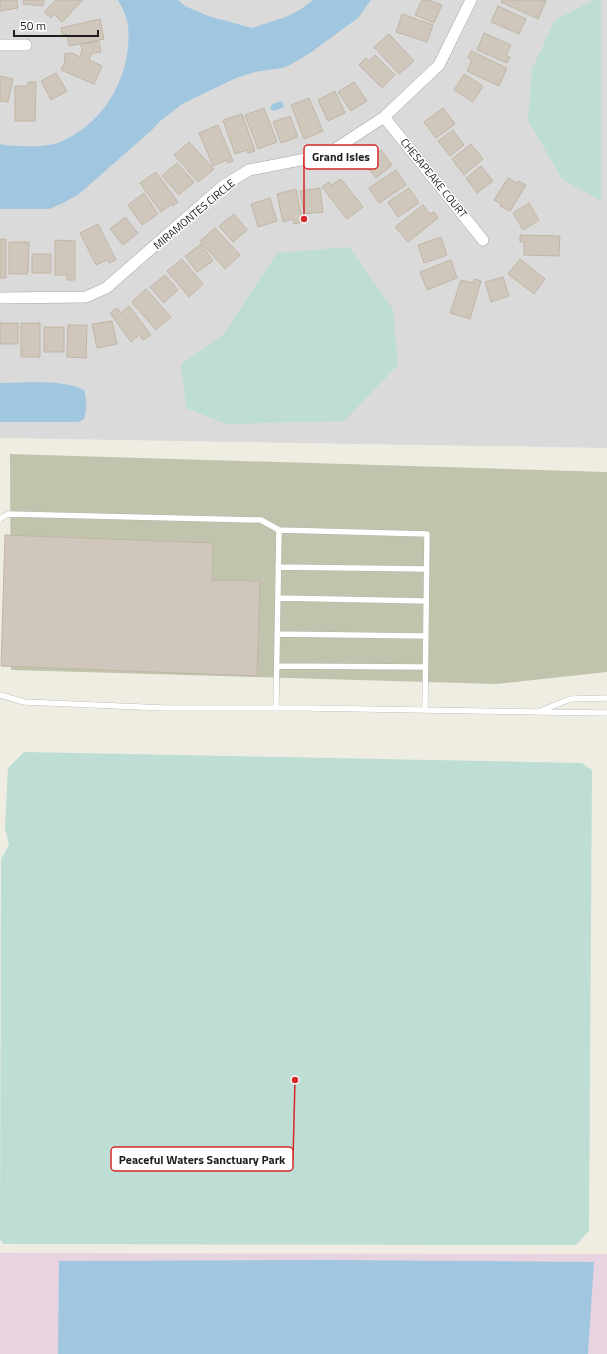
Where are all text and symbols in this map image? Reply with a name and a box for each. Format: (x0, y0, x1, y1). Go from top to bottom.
scale bar (14, 12, 98, 38)
text: 50 m (20, 16, 46, 35)
street label: CHESAPEAKE COURT (397, 135, 471, 221)
callout: Grand Isles (304, 145, 378, 169)
text: Grand Isles (312, 147, 370, 166)
street label: MIRAMONTES CIRCLE (150, 175, 238, 253)
callout: Peaceful Waters Sanctuary Park (111, 1147, 293, 1171)
text: Peaceful Waters Sanctuary Park (119, 1150, 286, 1169)

